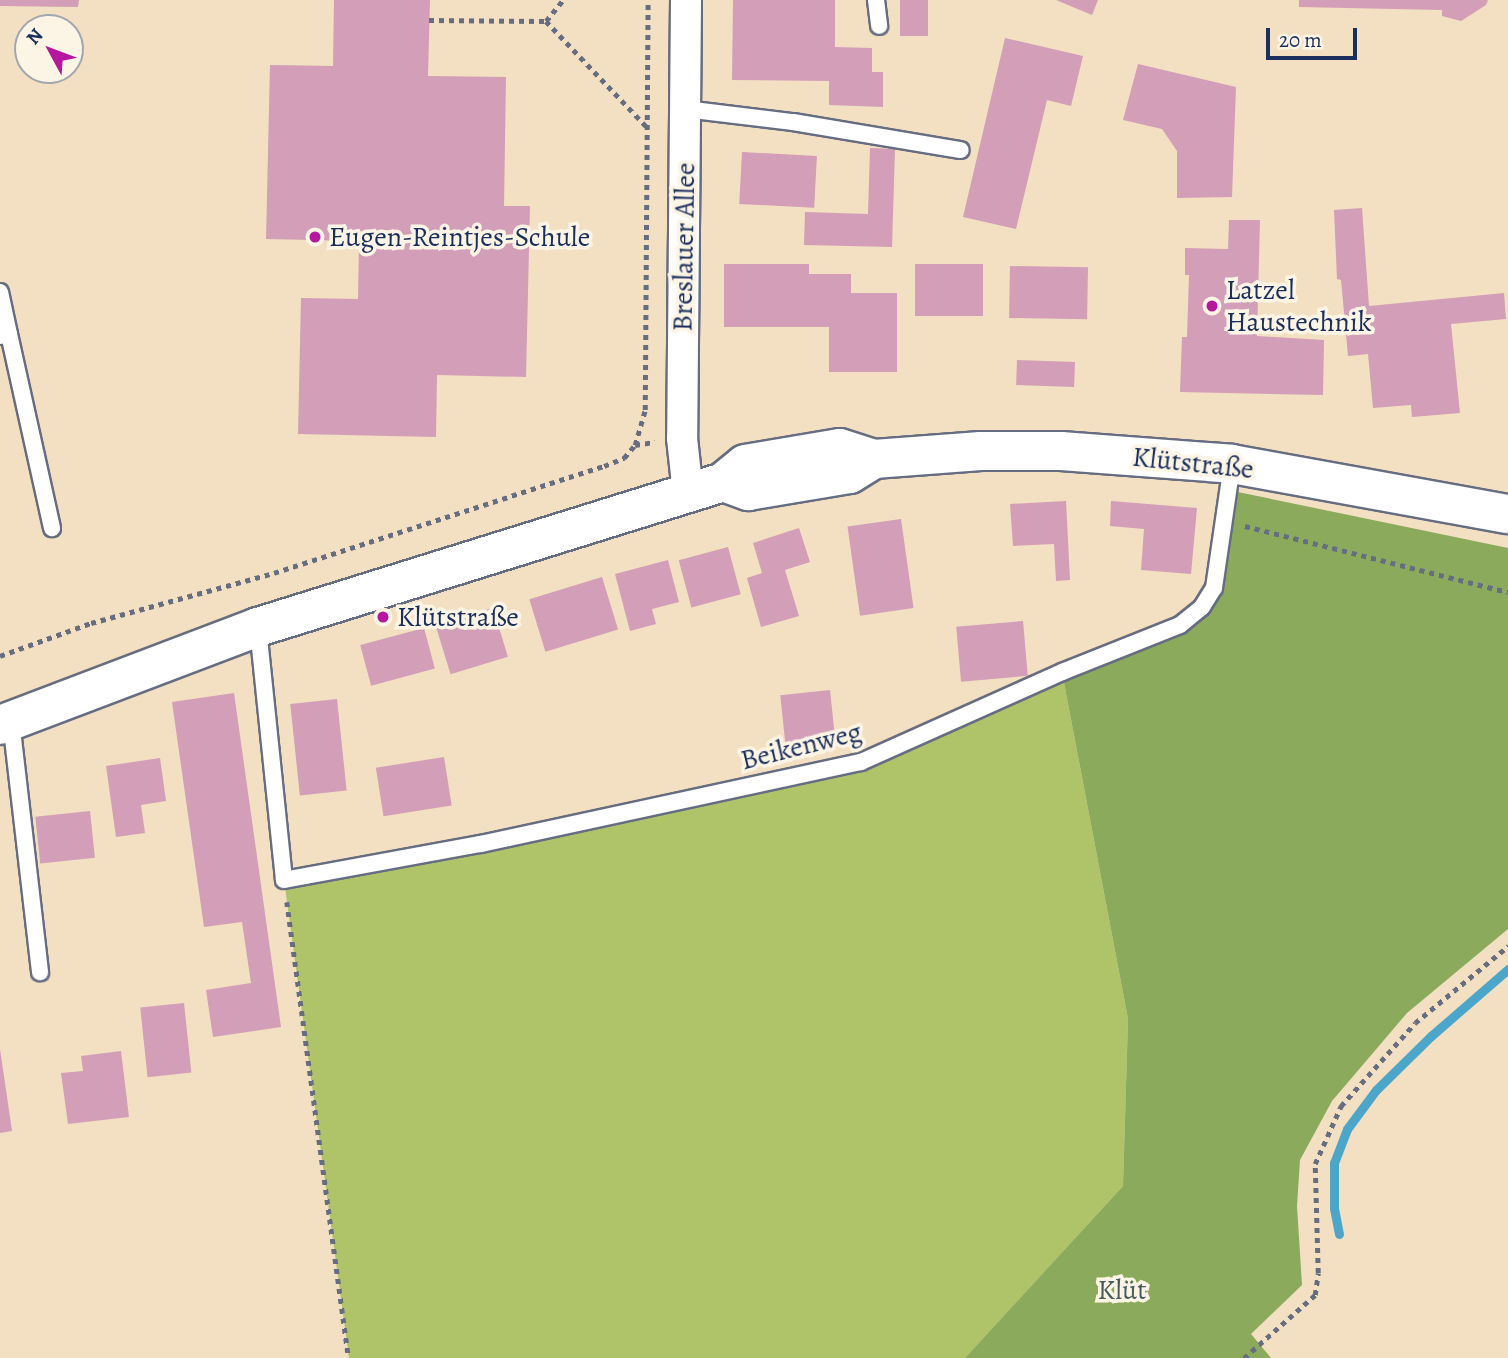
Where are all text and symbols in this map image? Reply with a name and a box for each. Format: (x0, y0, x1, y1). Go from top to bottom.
north arrow (14, 14, 84, 84)
scale bar (1270, 14, 1361, 58)
text: N (20, 23, 49, 50)
text: 20 m (1279, 26, 1322, 54)
street label: Breslauer Allee (666, 162, 702, 332)
place label: Eugen-Reintjes-Schule (329, 220, 590, 254)
marker: Eugen-Reintjes-Schule (307, 229, 323, 245)
place label: Latzel Haustechnik (1226, 273, 1372, 339)
marker: Latzel Haustechnik (1204, 298, 1220, 314)
street label: Klütstraße (1131, 440, 1255, 486)
place label: Klütstraße (397, 600, 519, 634)
marker: Klütstraße (375, 609, 391, 625)
street label: Beikenweg (737, 715, 865, 777)
park label: Klüt (1098, 1273, 1146, 1307)

